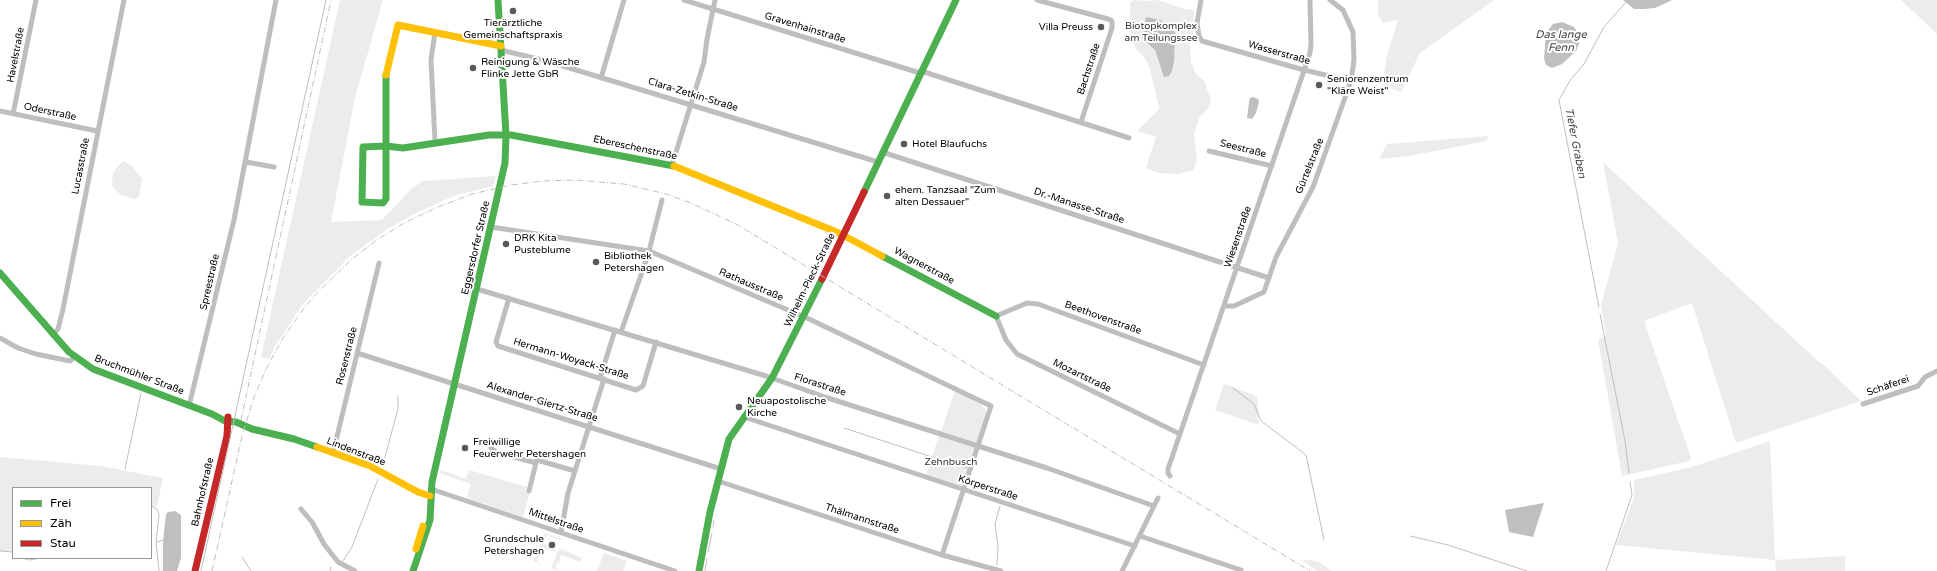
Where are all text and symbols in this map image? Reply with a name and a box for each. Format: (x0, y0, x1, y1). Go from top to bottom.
marker: Tierärztliche Gemeinschaftspraxis (508, 6, 518, 16)
street label: Gravenhainstraße (763, 10, 847, 46)
place label: Tierärztliche Gemeinschaftspraxis (463, 17, 563, 40)
park label: Biotopkomplex am Teilungssee (1125, 20, 1197, 44)
place label: Villa Preuss (1039, 21, 1093, 33)
marker: Villa Preuss (1096, 22, 1106, 32)
street label: Havelstraße (5, 26, 27, 84)
water label: Das lange Fenn (1535, 28, 1587, 54)
street label: Wasserstraße (1246, 38, 1312, 68)
street label: Bachstraße (1075, 42, 1103, 96)
place label: Reinigung & Wäsche Flinke Jette GbR (481, 56, 579, 80)
marker: Reinigung & Wäsche Flinke Jette GbR (468, 63, 478, 73)
place label: Seniorenzentrum "Kläre Weist" (1327, 73, 1408, 96)
street label: Clara-Zetkin-Straße (647, 76, 739, 114)
marker: Seniorenzentrum "Kläre Weist" (1314, 80, 1324, 90)
street label: Oderstraße (23, 101, 77, 123)
water label: Tiefer Graben (1562, 107, 1588, 179)
street label: Ebereschenstraße (592, 133, 678, 163)
street label: Gürtelstraße (1293, 136, 1327, 196)
street label: Lucasstraße (70, 137, 92, 195)
street label: Seestraße (1219, 137, 1267, 161)
place label: Hotel Blaufuchs (912, 138, 987, 150)
marker: Hotel Blaufuchs (899, 139, 909, 149)
place label: ehem. Tanzsaal "Zum alten Dessauer" (895, 184, 996, 208)
street label: Dr.-Manasse-Straße (1032, 186, 1126, 226)
marker: ehem. Tanzsaal "Zum alten Dessauer" (882, 191, 892, 201)
street label: Eggersdorfer Straße (459, 200, 493, 296)
street label: Wiesenstraße (1222, 205, 1254, 269)
street label: Wilhelm-Pieck-Straße (782, 231, 838, 329)
place label: DRK Kita Pusteblume (514, 232, 571, 256)
marker: DRK Kita Pusteblume (501, 239, 511, 249)
street label: Wagnerstraße (892, 245, 956, 287)
place label: Bibliothek Petershagen (604, 250, 664, 274)
street label: Spreestraße (198, 253, 222, 311)
marker: Bibliothek Petershagen (591, 257, 601, 267)
street label: Rathausstraße (717, 266, 785, 304)
street label: Beethovenstraße (1063, 299, 1143, 337)
street label: Rosenstraße (334, 326, 360, 386)
street label: Hermann-Woyack-Straße (512, 336, 630, 382)
street label: Bruchmühler Straße (92, 352, 186, 398)
street label: Mozartstraße (1051, 357, 1113, 395)
street label: Florastraße (793, 371, 847, 399)
street label: Schäferei (1865, 373, 1911, 399)
street label: Alexander-Giertz-Straße (485, 379, 599, 425)
place label: Neuapostolische Kirche (747, 395, 826, 418)
marker: Neuapostolische Kirche (734, 402, 744, 412)
street label: Lindenstraße (325, 435, 387, 469)
place label: Freiwillige Feuerwehr Petershagen (473, 436, 586, 460)
marker: Freiwillige Feuerwehr Petershagen (460, 443, 470, 453)
street label: Bahnhofstraße (189, 456, 217, 528)
park label: Zehnbusch (925, 456, 977, 468)
street label: Körperstraße (957, 473, 1019, 503)
legend (12, 487, 152, 559)
text: Frei (50, 496, 71, 510)
street label: Thälmannstraße (824, 501, 900, 537)
street label: Mittelstraße (527, 506, 585, 536)
text: Zäh (50, 516, 72, 530)
place label: Grundschule Petershagen (484, 533, 544, 556)
text: Stau (50, 536, 76, 550)
marker: Grundschule Petershagen (547, 540, 557, 550)

